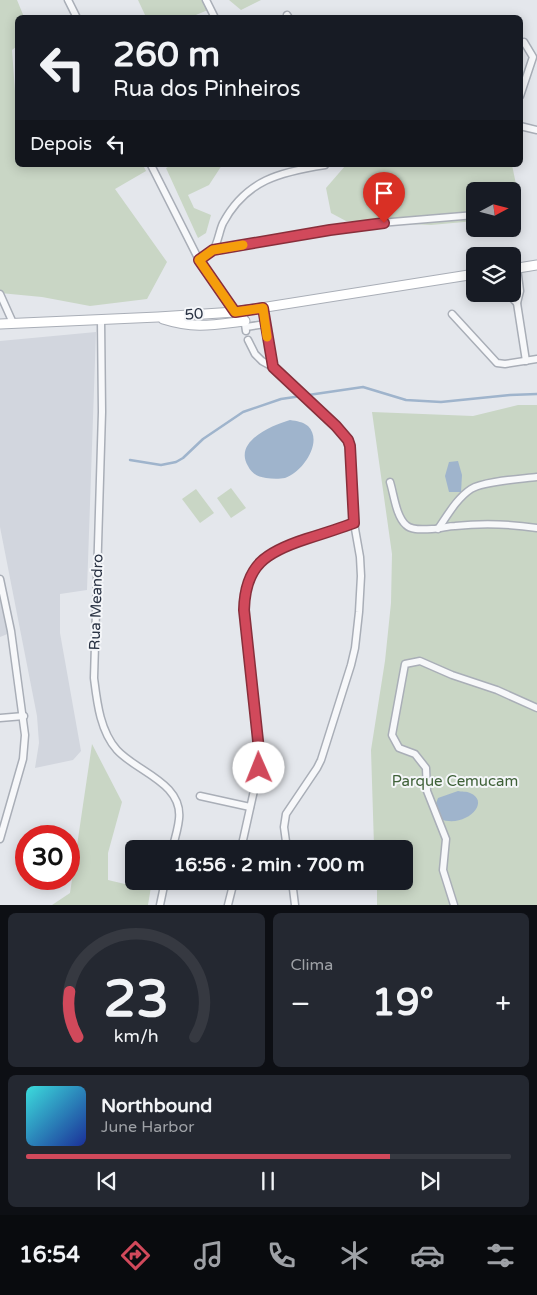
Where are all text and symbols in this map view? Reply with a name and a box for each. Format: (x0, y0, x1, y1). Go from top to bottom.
text: 260 m (113, 34, 220, 76)
icon: left (30, 35, 95, 100)
text: Rua dos Pinheiros (113, 76, 301, 102)
icon: left (102, 130, 130, 158)
text: Depois (30, 133, 92, 155)
pin (363, 172, 405, 223)
icon: arrive (370, 179, 398, 207)
north arrow (466, 182, 521, 238)
map controls (466, 182, 521, 302)
button: layers (466, 247, 521, 302)
street label: 50 (184, 304, 204, 324)
street label: Rua Meandro (85, 553, 107, 651)
position arrow (232, 741, 284, 793)
park label: Parque Cemucam (392, 772, 518, 790)
speed limit sign: 30 (15, 825, 80, 890)
text: 16:56 · 2 min · 700 m (173, 854, 365, 876)
text: Clima (291, 955, 333, 975)
text: 23 (104, 968, 169, 1031)
text: 19° (372, 980, 434, 1026)
text: − (291, 987, 310, 1021)
text: + (495, 987, 511, 1021)
text: km/h (114, 1026, 159, 1047)
text: Northbound (101, 1095, 212, 1117)
text: June Harbor (101, 1117, 194, 1137)
icon: previous (93, 1167, 121, 1195)
icon: pause (254, 1167, 282, 1195)
icon: next (416, 1167, 444, 1195)
icon: directions (118, 1238, 153, 1273)
icon: music (191, 1238, 226, 1273)
icon: phone (264, 1238, 299, 1273)
icon: climate (337, 1238, 372, 1273)
icon: car (410, 1238, 445, 1273)
icon: filters (483, 1238, 518, 1273)
text: 16:54 (19, 1242, 80, 1268)

